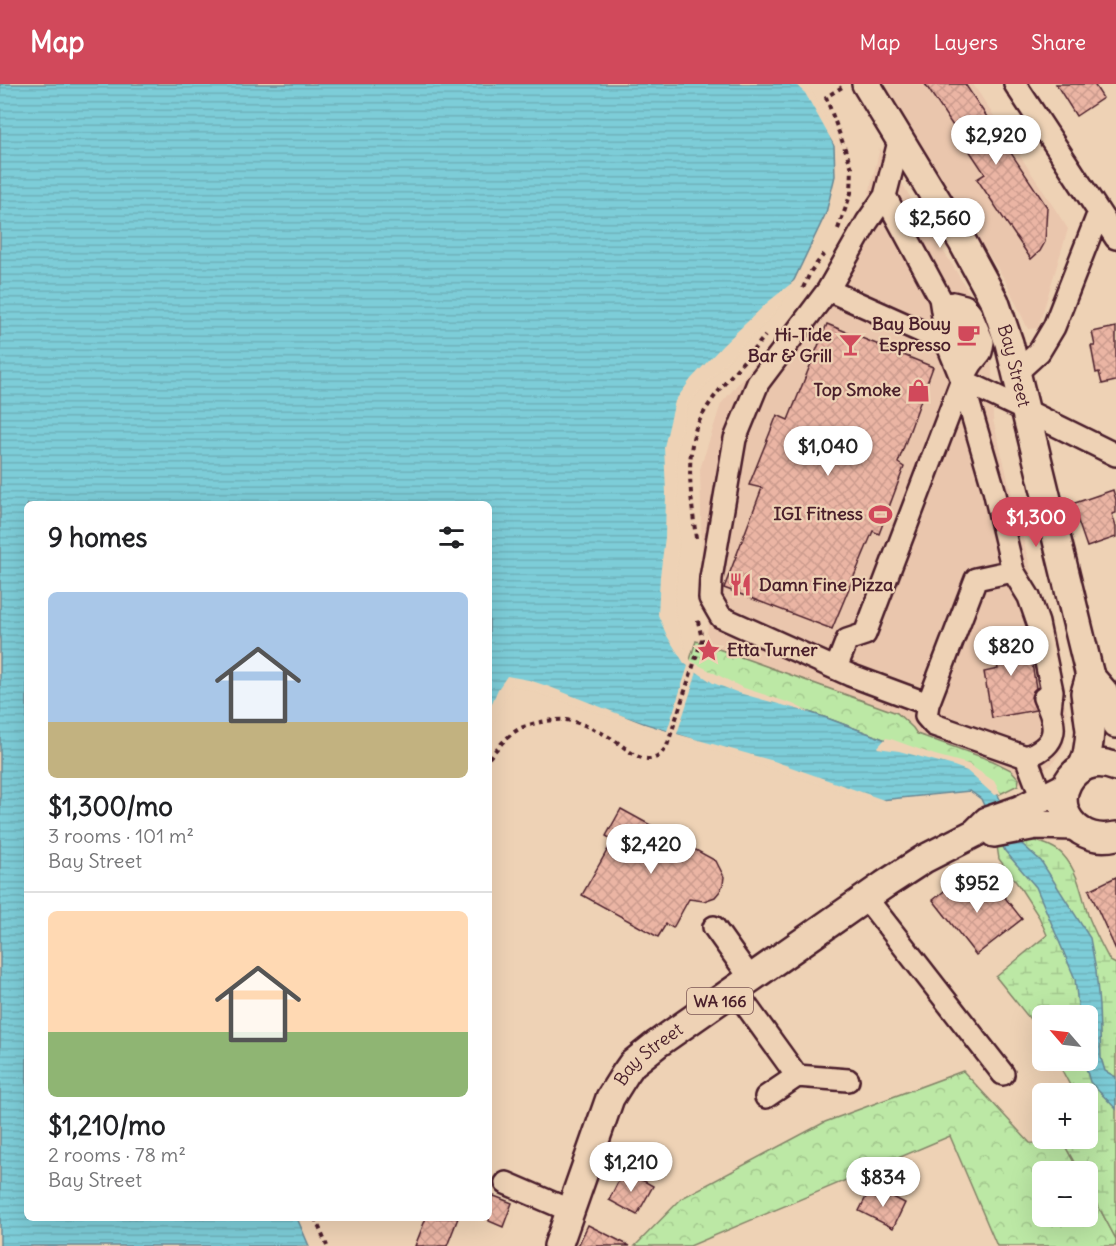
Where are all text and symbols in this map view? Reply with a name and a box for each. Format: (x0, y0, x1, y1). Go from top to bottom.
text: Map (30, 24, 84, 60)
text: Map (860, 29, 900, 56)
text: Layers (933, 29, 998, 56)
text: Share (1031, 29, 1086, 56)
pin: $2,920 (947, 115, 1045, 166)
text: $2,920 (965, 122, 1027, 147)
pin: $2,560 (891, 198, 989, 249)
text: $2,560 (909, 205, 971, 230)
place label: Bay Bouy Espresso (872, 312, 951, 356)
cafe icon: Bay Bouy Espresso (956, 321, 982, 347)
street label: Bay Street (992, 321, 1036, 409)
place label: Hi-Tide Bar & Grill (748, 323, 832, 367)
bar icon: Hi-Tide Bar & Grill (837, 332, 863, 358)
shop icon: Top Smoke (906, 377, 932, 403)
place label: Top Smoke (813, 378, 901, 401)
pin: $1,040 (779, 426, 877, 477)
text: $1,040 (798, 433, 858, 458)
pin: $1,300 (987, 497, 1085, 548)
sports icon: IGI Fitness (868, 501, 894, 527)
place label: IGI Fitness (774, 502, 863, 525)
text: $1,300 (1006, 504, 1066, 529)
text: 9 homes (48, 521, 147, 554)
icon: filters (435, 521, 468, 554)
restaurant icon: Damn Fine Pizza (728, 572, 754, 598)
place label: Damn Fine Pizza (759, 573, 893, 596)
pin: $820 (975, 626, 1047, 677)
icon: home (204, 631, 312, 739)
text: $820 (988, 633, 1034, 658)
place icon: Etta Turner (696, 637, 722, 663)
place label: Etta Turner (727, 638, 818, 661)
text: $1,300/mo (48, 790, 173, 823)
text: 3 rooms · 101 m² (48, 823, 194, 848)
pin: $2,420 (602, 824, 700, 875)
text: $2,420 (620, 831, 682, 856)
text: Bay Street (48, 848, 142, 873)
pin: $952 (941, 863, 1013, 914)
text: $952 (954, 870, 1000, 895)
icon: home (204, 950, 312, 1058)
road number: WA 166 (687, 988, 753, 1014)
north arrow (1032, 1005, 1098, 1071)
map controls (1032, 1005, 1098, 1227)
street label: Bay Street (609, 1018, 687, 1090)
button: + (1032, 1083, 1098, 1149)
text: $1,210/mo (48, 1109, 166, 1142)
text: 2 rooms · 78 m² (48, 1142, 186, 1167)
pin: $1,210 (582, 1142, 680, 1193)
text: $1,210 (604, 1149, 658, 1174)
pin: $834 (847, 1157, 919, 1208)
button: − (1032, 1161, 1098, 1227)
text: $834 (860, 1164, 906, 1189)
text: Bay Street (48, 1167, 142, 1192)

